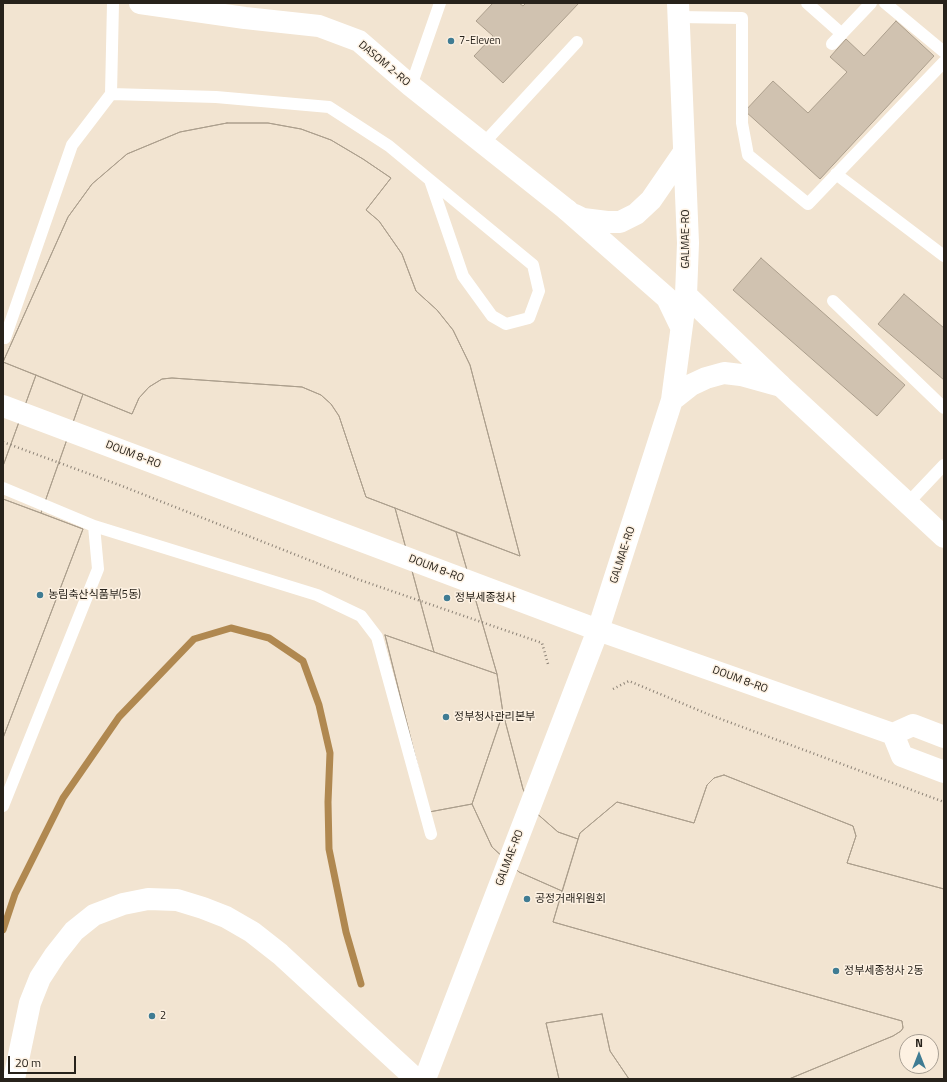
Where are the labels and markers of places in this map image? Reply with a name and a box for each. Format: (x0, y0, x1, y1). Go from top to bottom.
place label: 7-Eleven (459, 34, 501, 48)
marker: 7-Eleven (446, 36, 456, 46)
place label: 농림축산식품부(5동) (48, 588, 141, 602)
marker: 농림축산식품부(5동) (35, 590, 45, 600)
place label: 정부세종청사 (455, 591, 516, 605)
marker: 정부세종청사 (442, 593, 452, 603)
place label: 정부청사관리본부 (454, 710, 535, 724)
marker: 정부청사관리본부 (441, 712, 451, 722)
place label: 공정거래위원회 (535, 892, 606, 906)
marker: 공정거래위원회 (522, 894, 532, 904)
place label: 정부세종청사 2동 (844, 964, 923, 978)
marker: 정부세종청사 2동 (831, 966, 841, 976)
place label: 2 (160, 1009, 166, 1023)
marker: 2 (147, 1011, 157, 1021)

